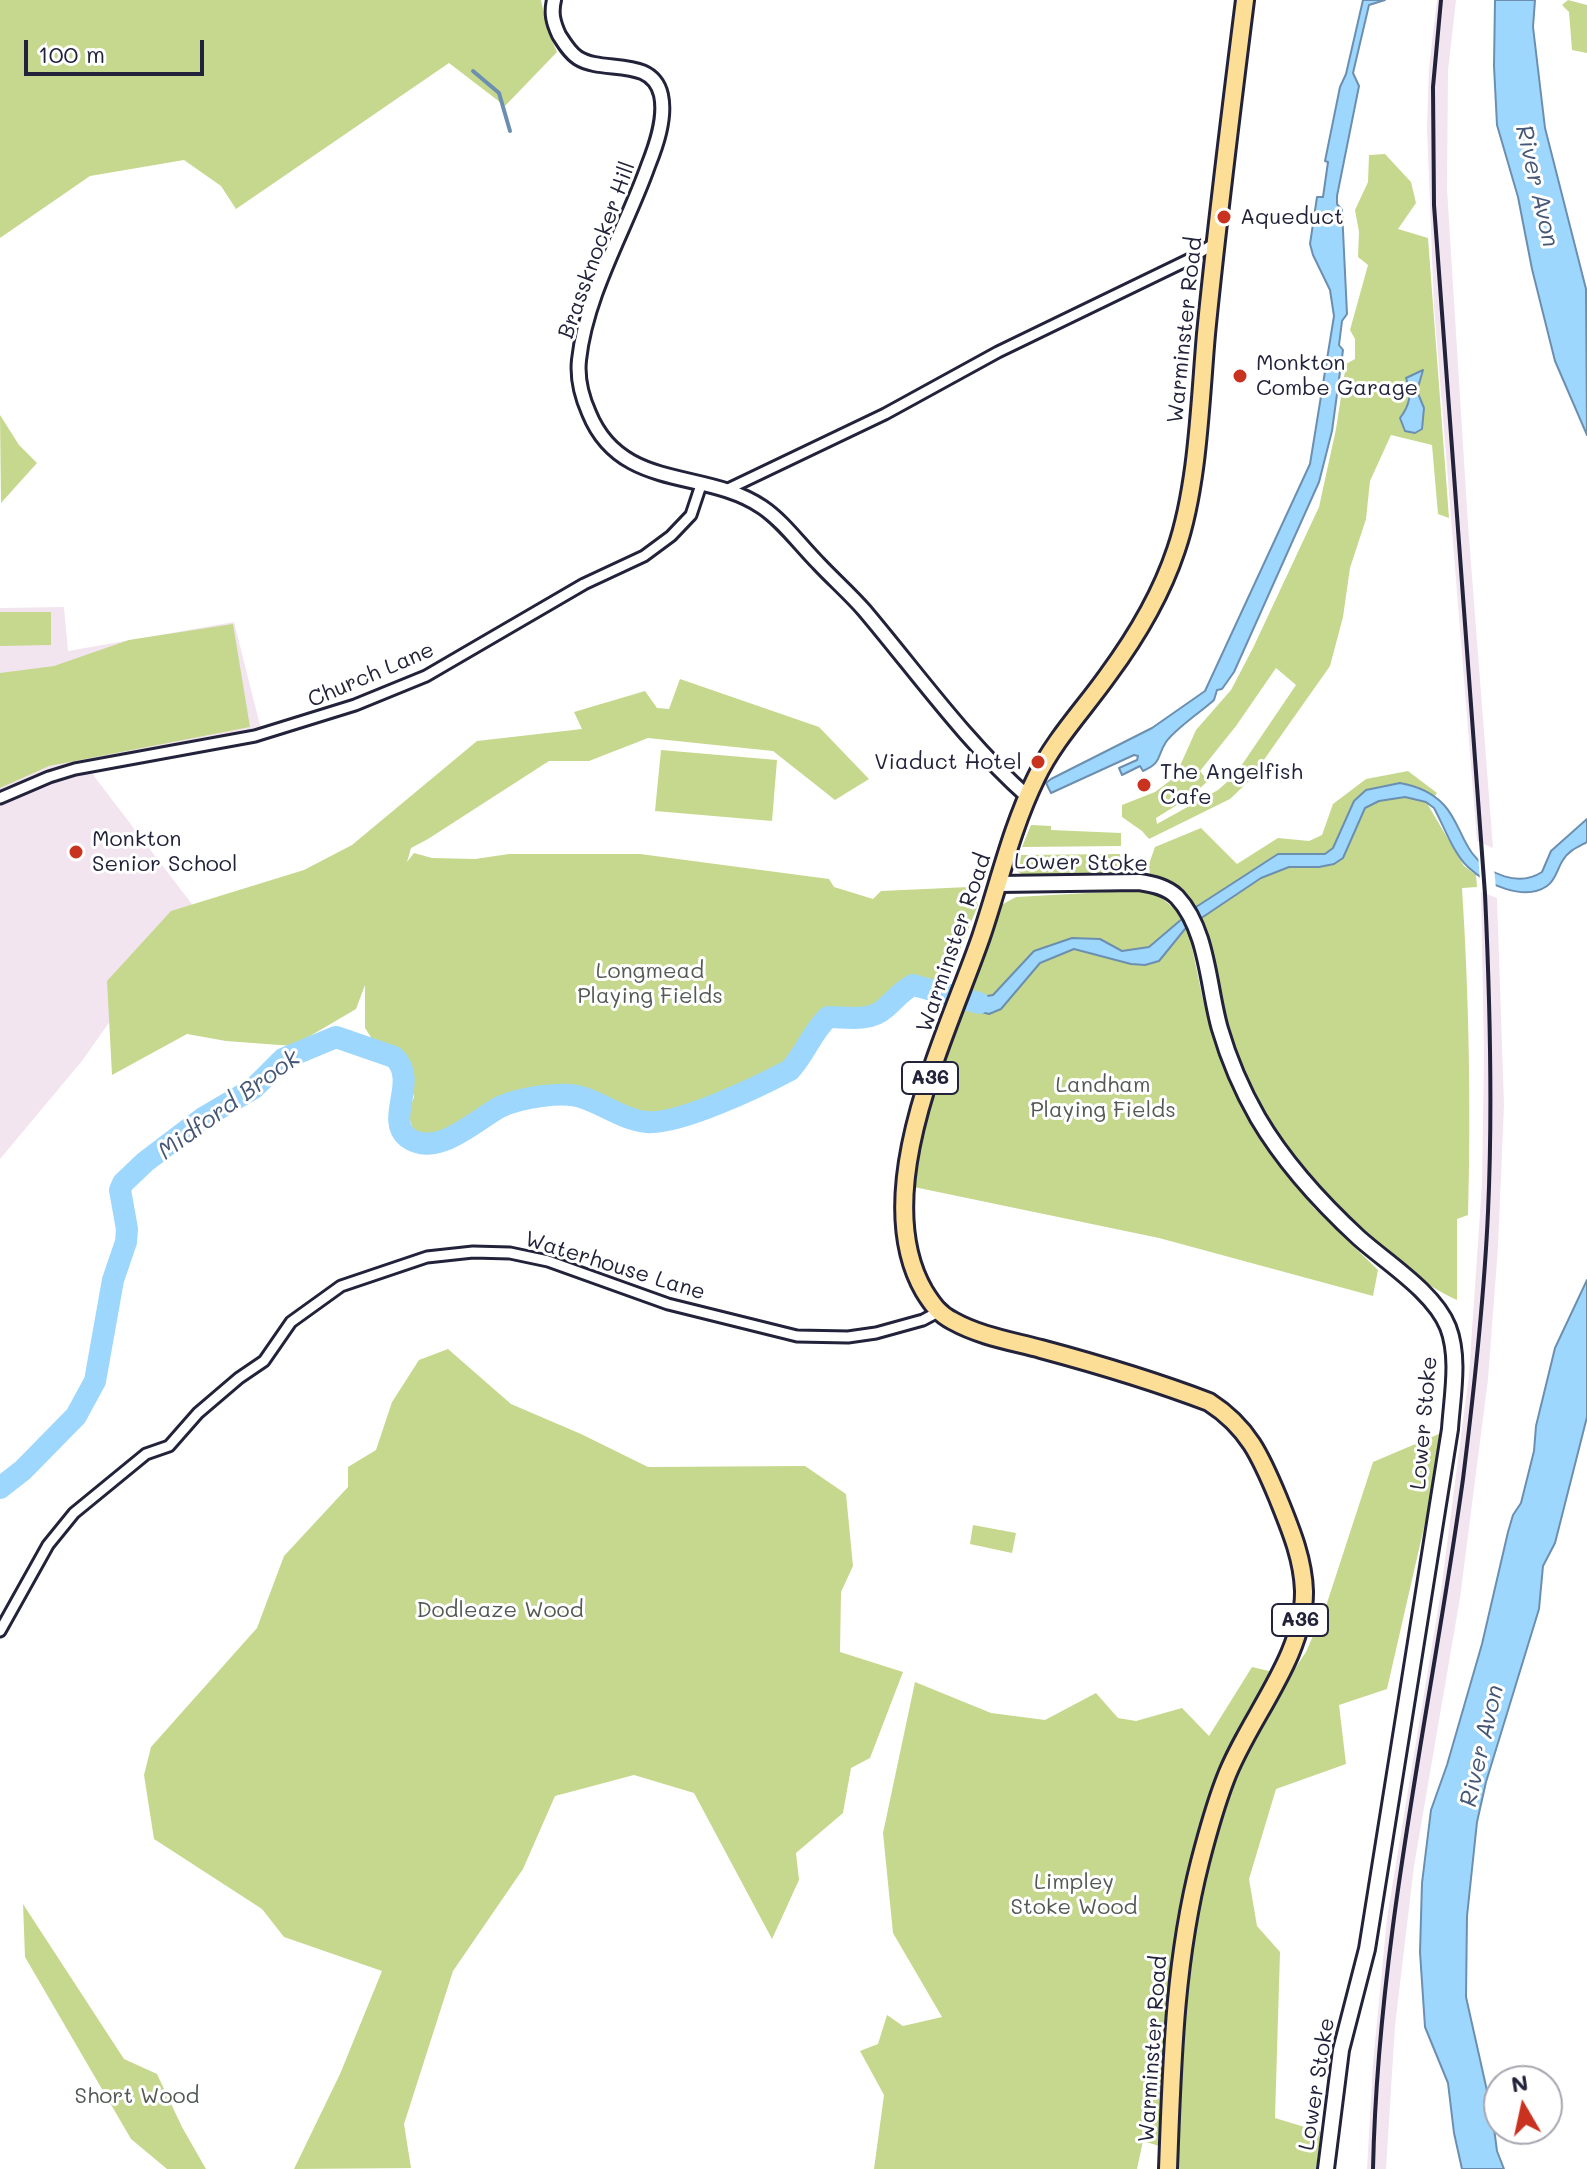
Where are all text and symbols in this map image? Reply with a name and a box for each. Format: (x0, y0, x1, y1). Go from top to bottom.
scale bar (28, 24, 208, 74)
text: 100 m (38, 38, 105, 69)
water label: River Avon (1509, 122, 1565, 250)
street label: Brassknocker Hill (553, 158, 641, 342)
place label: Aqueduct (1240, 204, 1344, 230)
marker: Aqueduct (1215, 208, 1233, 226)
street label: Warminster Road (1162, 235, 1208, 425)
place label: Monkton Combe Garage (1256, 350, 1418, 402)
marker: Monkton Combe Garage (1231, 367, 1249, 385)
street label: Church Lane (304, 637, 438, 713)
place label: Viaduct Hotel (874, 749, 1022, 775)
marker: Viaduct Hotel (1029, 753, 1047, 771)
place label: The Angelfish Cafe (1160, 759, 1303, 810)
marker: The Angelfish Cafe (1135, 776, 1153, 794)
place label: Monkton Senior School (92, 826, 237, 878)
marker: Monkton Senior School (67, 843, 85, 861)
street label: Lower Stoke (1014, 849, 1148, 877)
street label: Warminster Road (911, 850, 997, 1036)
park label: Longmead Playing Fields (577, 958, 723, 1010)
water label: Midford Brook (152, 1044, 306, 1166)
road number: A36 (902, 1062, 958, 1094)
park label: Landham Playing Fields (1030, 1072, 1176, 1124)
street label: Waterhouse Lane (522, 1226, 708, 1306)
street label: Lower Stoke (1405, 1355, 1443, 1491)
park label: Dodleaze Wood (416, 1597, 584, 1623)
road number: A36 (1272, 1604, 1328, 1636)
water label: River Avon (1454, 1682, 1510, 1810)
park label: Limpley Stoke Wood (1011, 1869, 1137, 1920)
street label: Warminster Road (1133, 1955, 1173, 2143)
street label: Lower Stoke (1293, 2016, 1341, 2152)
north arrow (1483, 2065, 1563, 2145)
text: N (1509, 2067, 1530, 2098)
park label: Short Wood (75, 2083, 199, 2109)

